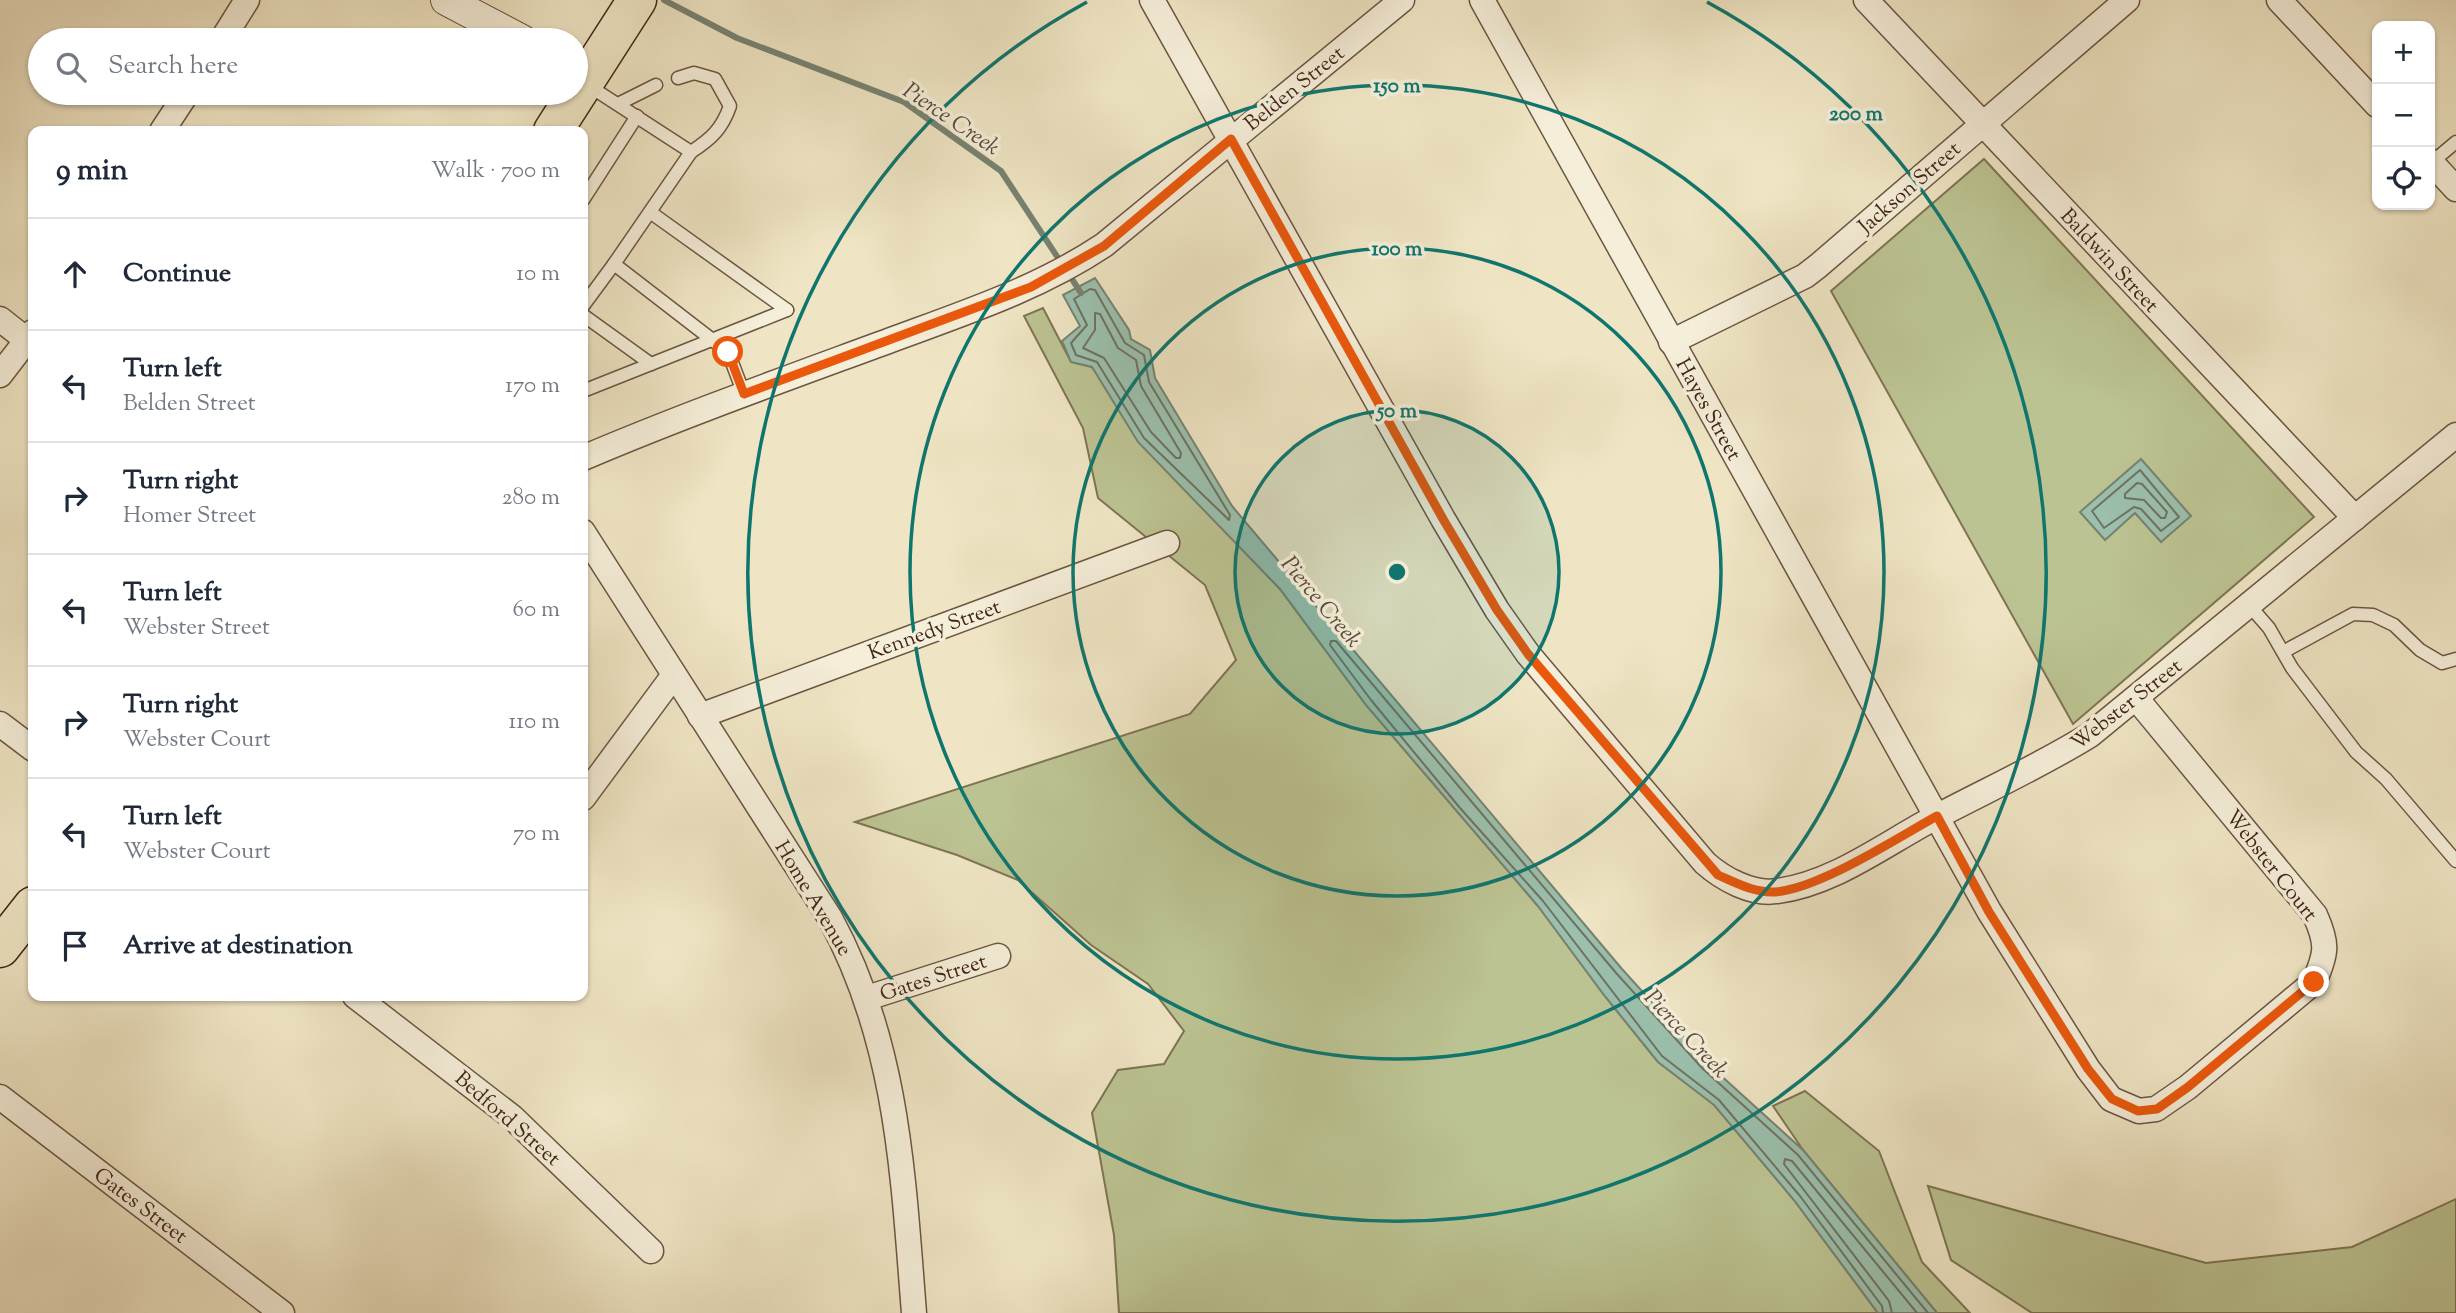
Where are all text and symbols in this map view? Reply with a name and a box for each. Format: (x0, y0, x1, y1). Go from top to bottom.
map controls (2372, 21, 2435, 210)
button: + (2372, 21, 2435, 84)
search box (28, 28, 588, 105)
street label: Belden Street (1239, 40, 1352, 139)
icon: search (52, 48, 90, 86)
text: Search here (108, 48, 238, 85)
text: 150 m (1373, 72, 1421, 102)
water label: Pierce Creek (895, 75, 1006, 165)
button: − (2372, 84, 2435, 147)
text: 200 m (1829, 100, 1884, 130)
street label: Jackson Street (1852, 135, 1968, 242)
button: locate (2372, 147, 2435, 210)
text: 9 min (56, 150, 128, 193)
text: Walk · 700 m (431, 155, 560, 188)
street label: Baldwin Street (2052, 202, 2165, 320)
text: 100 m (1372, 235, 1423, 265)
icon: ahead (56, 255, 94, 293)
text: Continue (123, 256, 231, 293)
text: 10 m (516, 258, 560, 291)
route start (712, 336, 743, 367)
text: Turn left (123, 351, 222, 388)
street label: Hayes Street (1667, 353, 1748, 467)
icon: left (56, 367, 94, 405)
text: 170 m (505, 370, 560, 403)
text: Belden Street (123, 388, 256, 421)
text: 50 m (1375, 397, 1418, 427)
text: Turn right (123, 463, 238, 500)
icon: right (56, 479, 94, 517)
text: 280 m (502, 482, 560, 515)
text: Homer Street (123, 500, 256, 533)
water label: Pierce Creek (1272, 550, 1368, 656)
centre of rings (1385, 560, 1409, 584)
text: Turn left (123, 575, 222, 612)
icon: left (56, 591, 94, 629)
street label: Kennedy Street (864, 593, 1005, 669)
text: 60 m (512, 594, 560, 627)
text: Webster Street (123, 612, 270, 645)
street label: Webster Street (2065, 652, 2189, 759)
text: Turn right (123, 687, 238, 724)
icon: right (56, 703, 94, 741)
text: 110 m (509, 706, 560, 739)
text: Webster Court (123, 724, 271, 757)
text: Turn left (123, 799, 222, 836)
street label: Webster Court (2217, 804, 2324, 929)
icon: left (56, 815, 94, 853)
text: 70 m (513, 818, 560, 851)
text: Webster Court (123, 836, 271, 869)
street label: Home Avenue (766, 836, 859, 962)
icon: arrive (56, 927, 94, 965)
text: Arrive at destination (123, 928, 353, 965)
street label: Gates Street (876, 948, 991, 1010)
route end (2298, 966, 2329, 997)
water label: Pierce Creek (1635, 983, 1735, 1086)
street label: Bedford Street (447, 1065, 566, 1174)
street label: Gates Street (87, 1161, 193, 1252)

